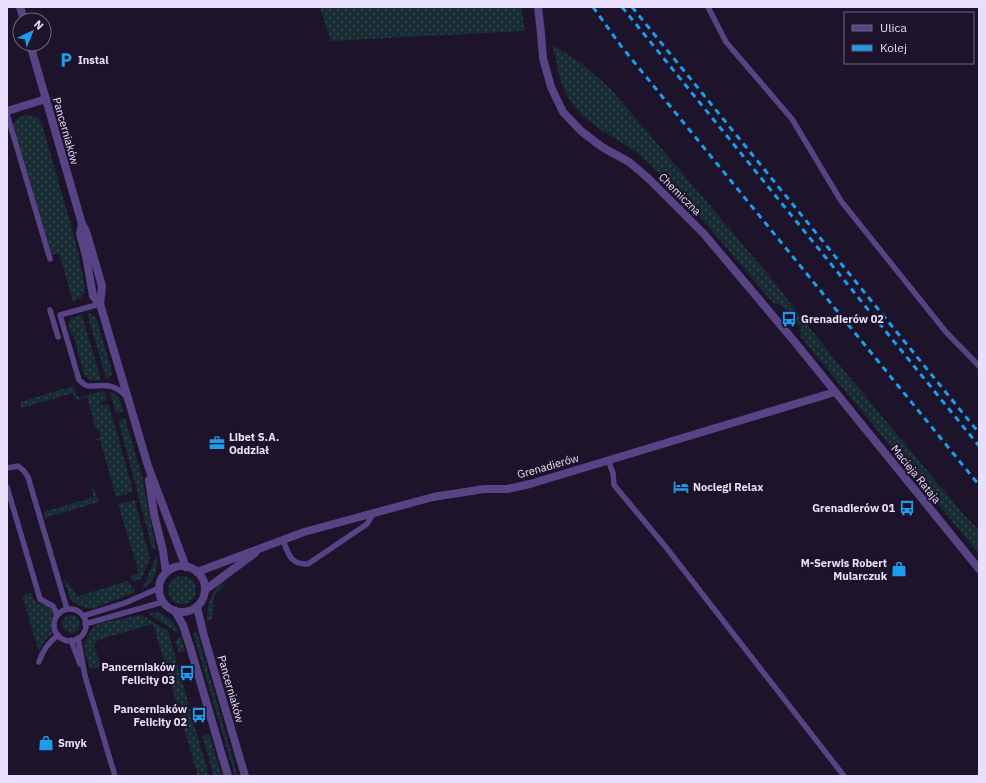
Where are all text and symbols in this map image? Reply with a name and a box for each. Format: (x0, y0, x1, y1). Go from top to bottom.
north arrow (12, 12, 52, 52)
legend (844, 12, 974, 64)
text: N (31, 17, 47, 33)
text: Ulica (880, 20, 907, 35)
text: Kolej (880, 40, 907, 55)
parking icon: Instal (57, 51, 75, 69)
place label: Instal (78, 53, 109, 67)
street label: Pancerniaków (50, 96, 82, 167)
street label: Chemiczna (656, 170, 704, 218)
bus stop icon: Grenadierów 02 (780, 310, 798, 328)
place label: Grenadierów 02 (801, 312, 884, 326)
place label: Libet S.A. Oddział (229, 430, 279, 457)
office icon: Libet S.A. Oddział (208, 434, 226, 452)
street label: Macieja Rataja (888, 442, 944, 506)
street label: Grenadierów (516, 450, 581, 481)
hotel icon: Noclegi Relax (672, 478, 690, 496)
place label: Noclegi Relax (693, 480, 763, 494)
bus stop icon: Grenadierów 01 (898, 499, 916, 517)
place label: Grenadierów 01 (812, 501, 895, 515)
place label: M-Serwis Robert Mularczuk (801, 556, 888, 583)
shop icon: M-Serwis Robert Mularczuk (890, 560, 908, 578)
street label: Pancerniaków (215, 654, 247, 725)
place label: Pancerniaków Felicity 03 (102, 660, 176, 687)
bus stop icon: Pancerniaków Felicity 03 (178, 664, 196, 682)
place label: Pancerniaków Felicity 02 (114, 702, 188, 729)
bus stop icon: Pancerniaków Felicity 02 (190, 706, 208, 724)
shop icon: Smyk (37, 734, 55, 752)
place label: Smyk (58, 736, 87, 750)

